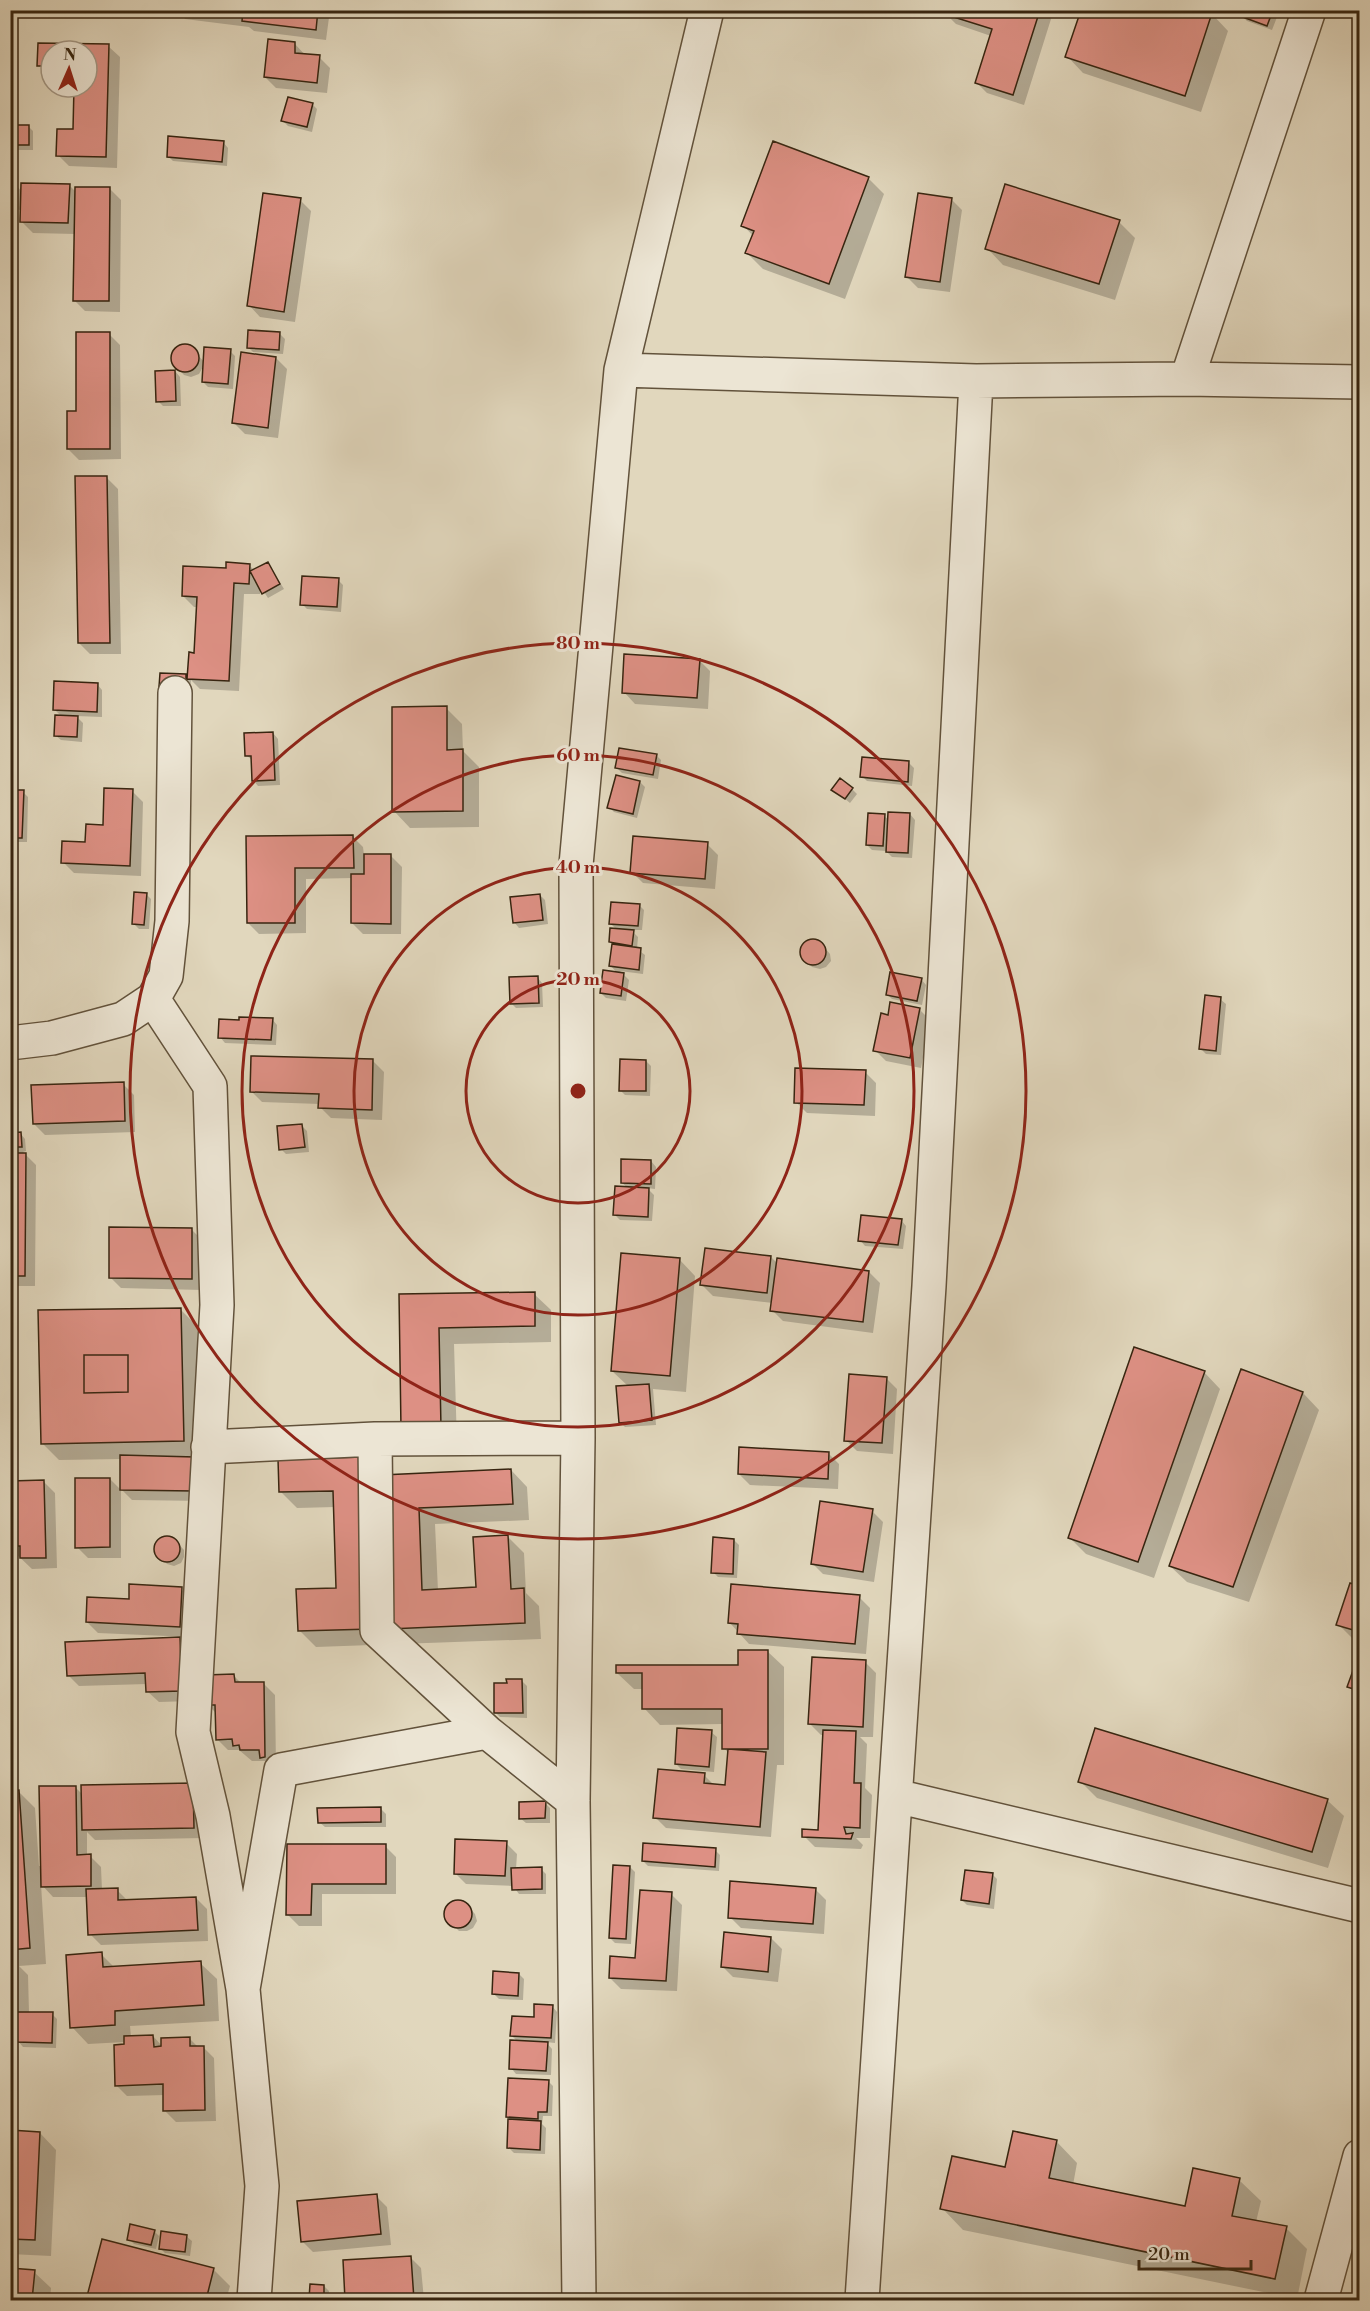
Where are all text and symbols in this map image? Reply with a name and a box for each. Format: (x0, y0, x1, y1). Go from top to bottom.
north arrow (39, 39, 99, 99)
text: N (63, 45, 77, 65)
text: 80 m (556, 632, 601, 655)
text: 60 m (556, 744, 600, 767)
text: 40 m (556, 856, 601, 879)
text: 20 m (556, 968, 600, 991)
centre of rings (568, 1081, 588, 1101)
scale bar (1139, 2233, 1252, 2271)
text: 20 m (1148, 2243, 1190, 2266)

